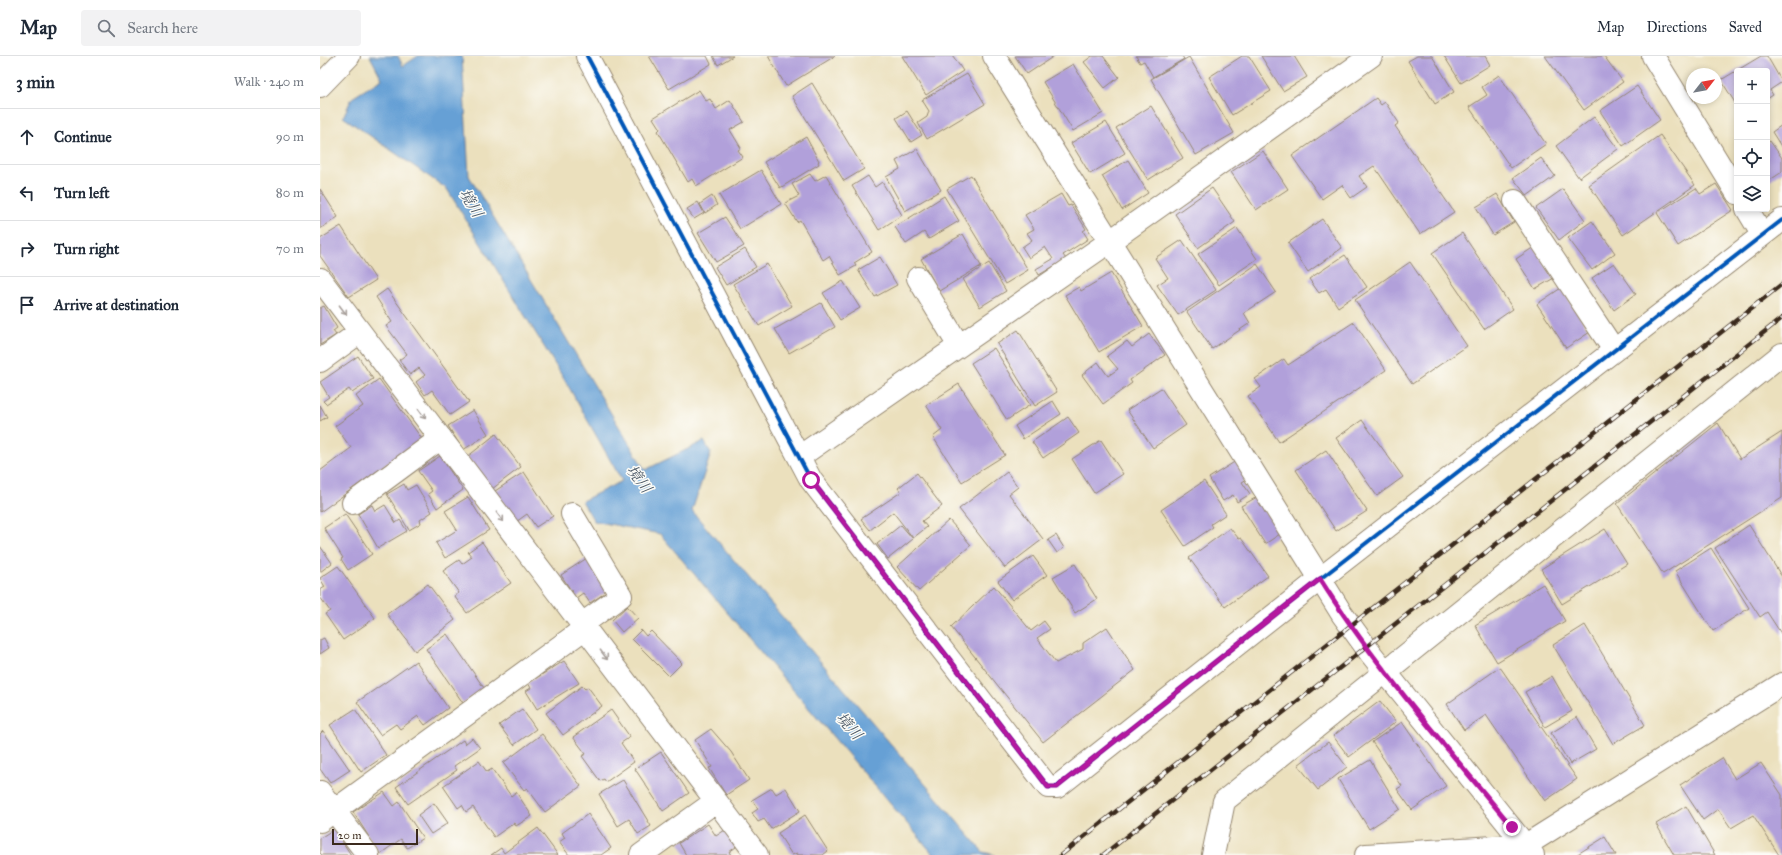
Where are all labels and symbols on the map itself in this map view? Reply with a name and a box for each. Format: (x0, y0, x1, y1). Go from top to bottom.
north arrow (1686, 68, 1722, 104)
water label: 境川 (456, 186, 487, 222)
one-way arrow (339, 304, 348, 315)
one-way arrow (418, 408, 426, 419)
water label: 境川 (623, 462, 656, 498)
route start (802, 471, 820, 489)
one-way arrow (496, 512, 504, 523)
one-way arrow (599, 649, 608, 660)
water label: 境川 (832, 709, 867, 745)
route end (1503, 818, 1521, 836)
scale bar (332, 827, 418, 846)

